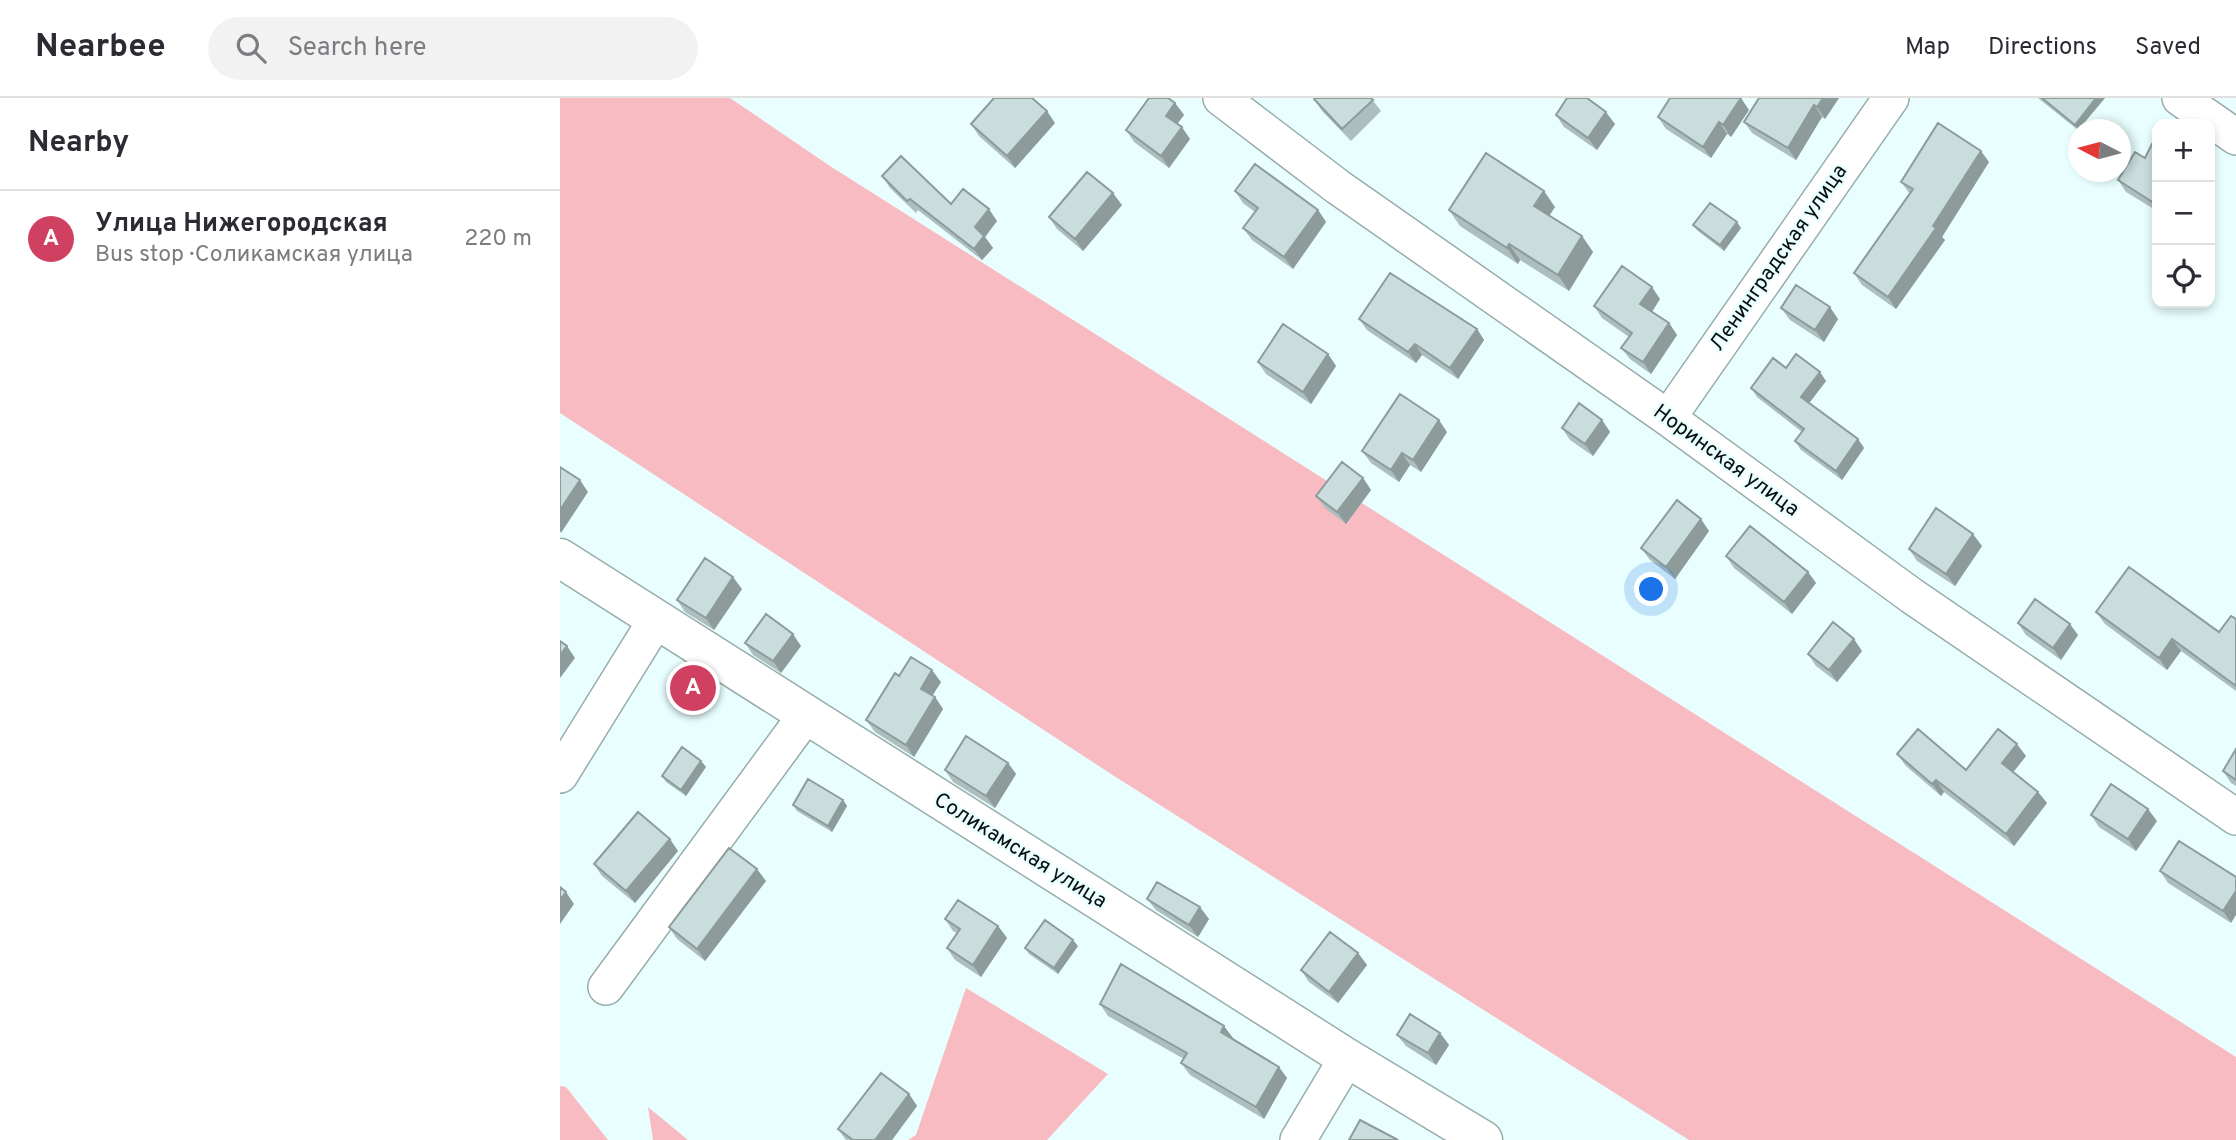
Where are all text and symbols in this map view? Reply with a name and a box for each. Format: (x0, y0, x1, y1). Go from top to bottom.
search box (208, 17, 698, 80)
text: Nearbee (35, 27, 166, 69)
icon: search (232, 29, 270, 67)
text: Search here (288, 32, 427, 65)
text: Map (1905, 33, 1950, 63)
text: Directions (1988, 33, 2097, 63)
text: Saved (2135, 33, 2201, 63)
north arrow (2068, 119, 2131, 182)
map controls (2152, 119, 2215, 308)
button: + (2152, 119, 2215, 182)
text: Nearby (28, 125, 129, 162)
street label: Ленинградская улица (1704, 159, 1854, 357)
button: − (2152, 182, 2215, 245)
text: Улица Нижегородская (95, 208, 388, 241)
text: A (43, 225, 59, 254)
text: 220 m (464, 225, 532, 254)
text: Bus stop · Соликамская улица (95, 241, 413, 270)
button: locate (2152, 245, 2215, 308)
street label: Норинская улица (1648, 399, 1804, 523)
your location (1634, 572, 1668, 606)
pin: A (670, 662, 716, 714)
street label: Соликамская улица (928, 787, 1112, 915)

